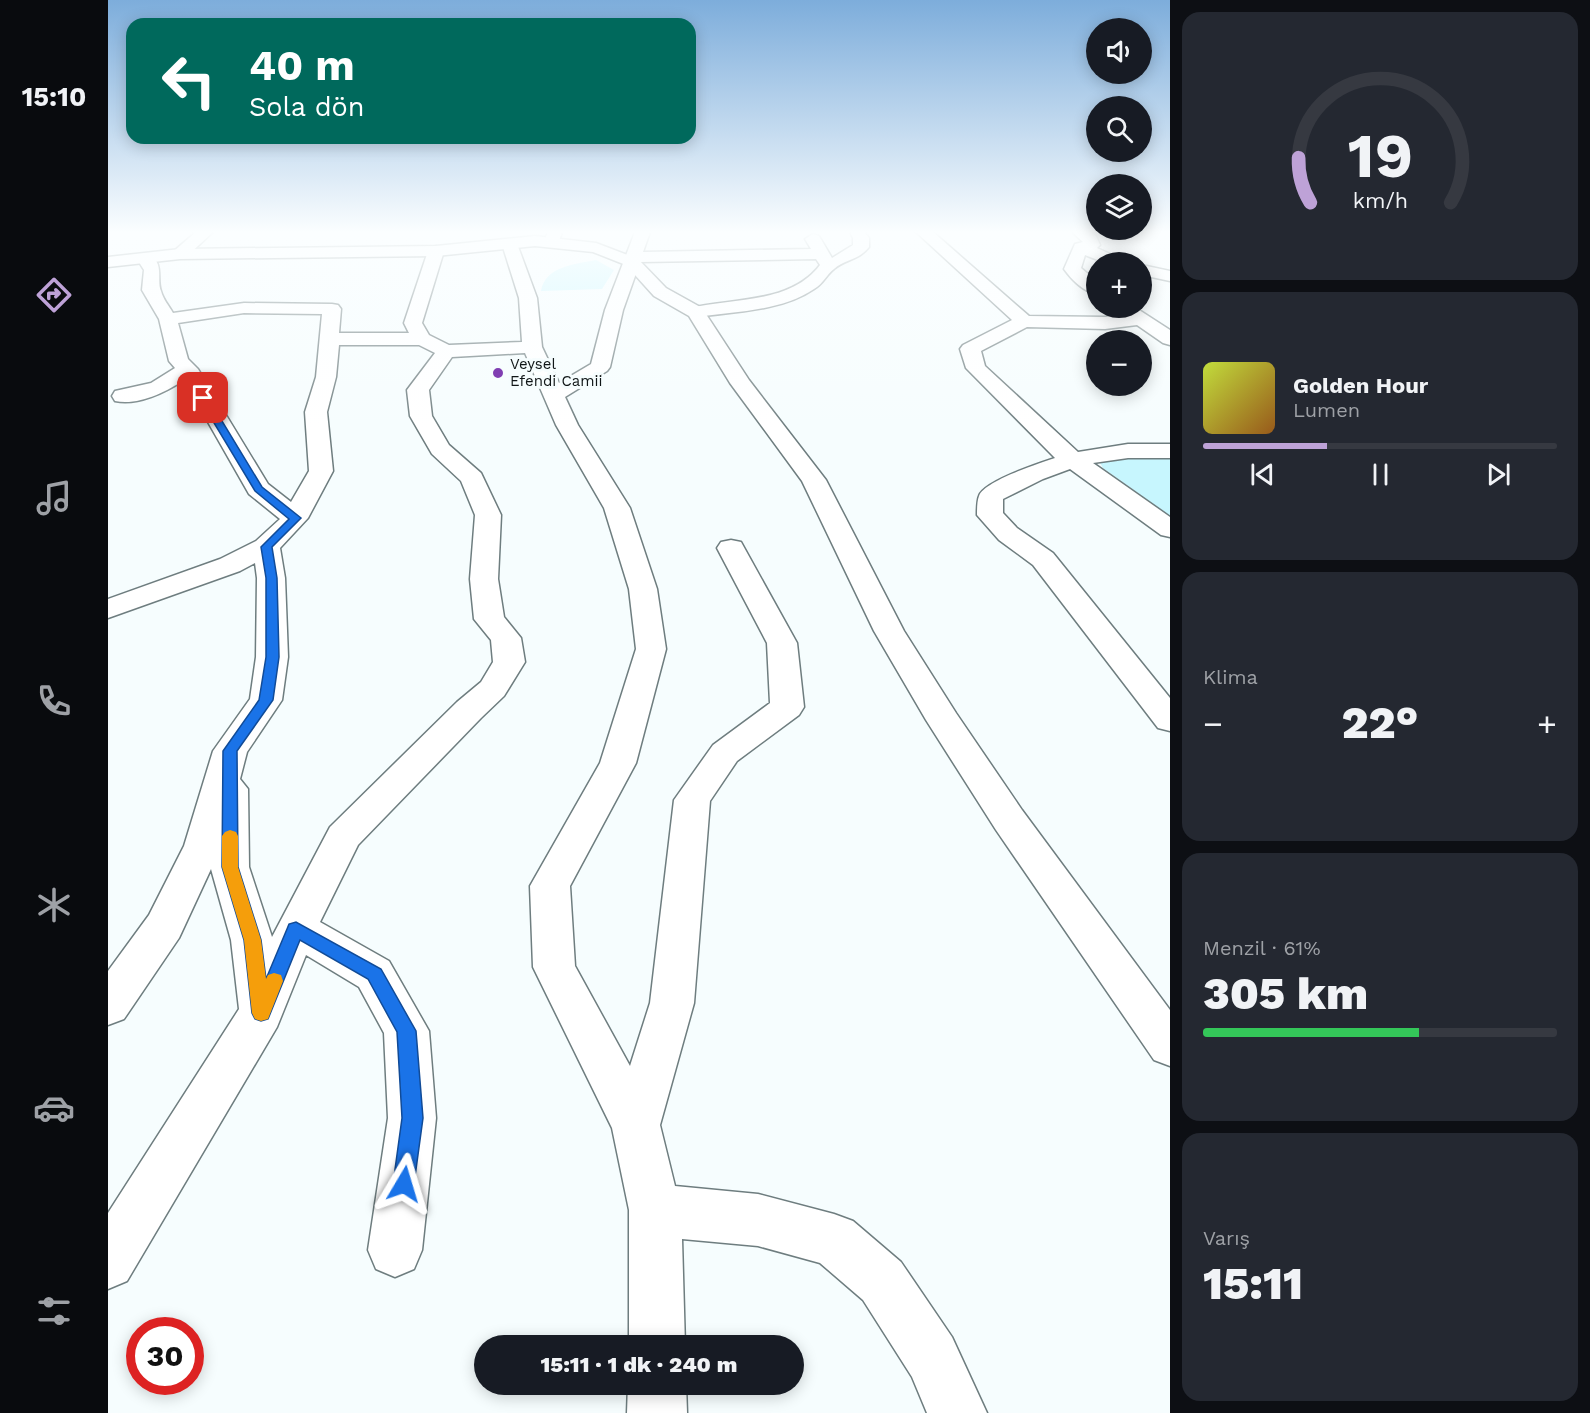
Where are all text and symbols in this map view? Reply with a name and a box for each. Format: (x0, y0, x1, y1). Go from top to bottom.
map controls (1086, 18, 1152, 396)
button: sound (1086, 18, 1152, 84)
text: 40 m (249, 41, 355, 90)
icon: left (150, 42, 228, 120)
text: 15:10 (22, 81, 86, 113)
text: Sola dön (249, 91, 364, 123)
button: search (1086, 96, 1152, 162)
text: 19 (1347, 119, 1413, 192)
button: layers (1086, 174, 1152, 240)
text: km/h (1352, 188, 1408, 213)
button: + (1086, 252, 1152, 318)
icon: directions (33, 274, 75, 316)
button: − (1086, 330, 1152, 396)
place label: Veysel Efendi Camii (510, 355, 603, 390)
marker: Veysel Efendi Camii (491, 366, 505, 380)
pin (177, 372, 228, 423)
text: Golden Hour (1293, 373, 1428, 398)
icon: arrive (186, 381, 219, 414)
text: Lumen (1293, 398, 1360, 422)
icon: previous (1246, 458, 1279, 491)
icon: pause (1364, 458, 1397, 491)
icon: next (1482, 458, 1515, 491)
icon: music (33, 477, 75, 519)
text: Klima (1203, 665, 1258, 689)
icon: phone (33, 680, 75, 722)
text: 22° (1342, 696, 1418, 749)
text: − (1203, 704, 1223, 743)
text: + (1537, 704, 1557, 743)
icon: climate (33, 884, 75, 926)
text: Menzil · 61% (1203, 936, 1321, 960)
text: 305 km (1203, 967, 1368, 1020)
icon: car (33, 1087, 75, 1129)
position arrow (372, 1152, 436, 1216)
text: Varış (1203, 1226, 1250, 1250)
text: 15:11 (1203, 1257, 1303, 1310)
icon: filters (33, 1290, 75, 1332)
speed limit sign: 30 (126, 1317, 204, 1395)
text: 15:11 · 1 dk · 240 m (541, 1352, 737, 1377)

